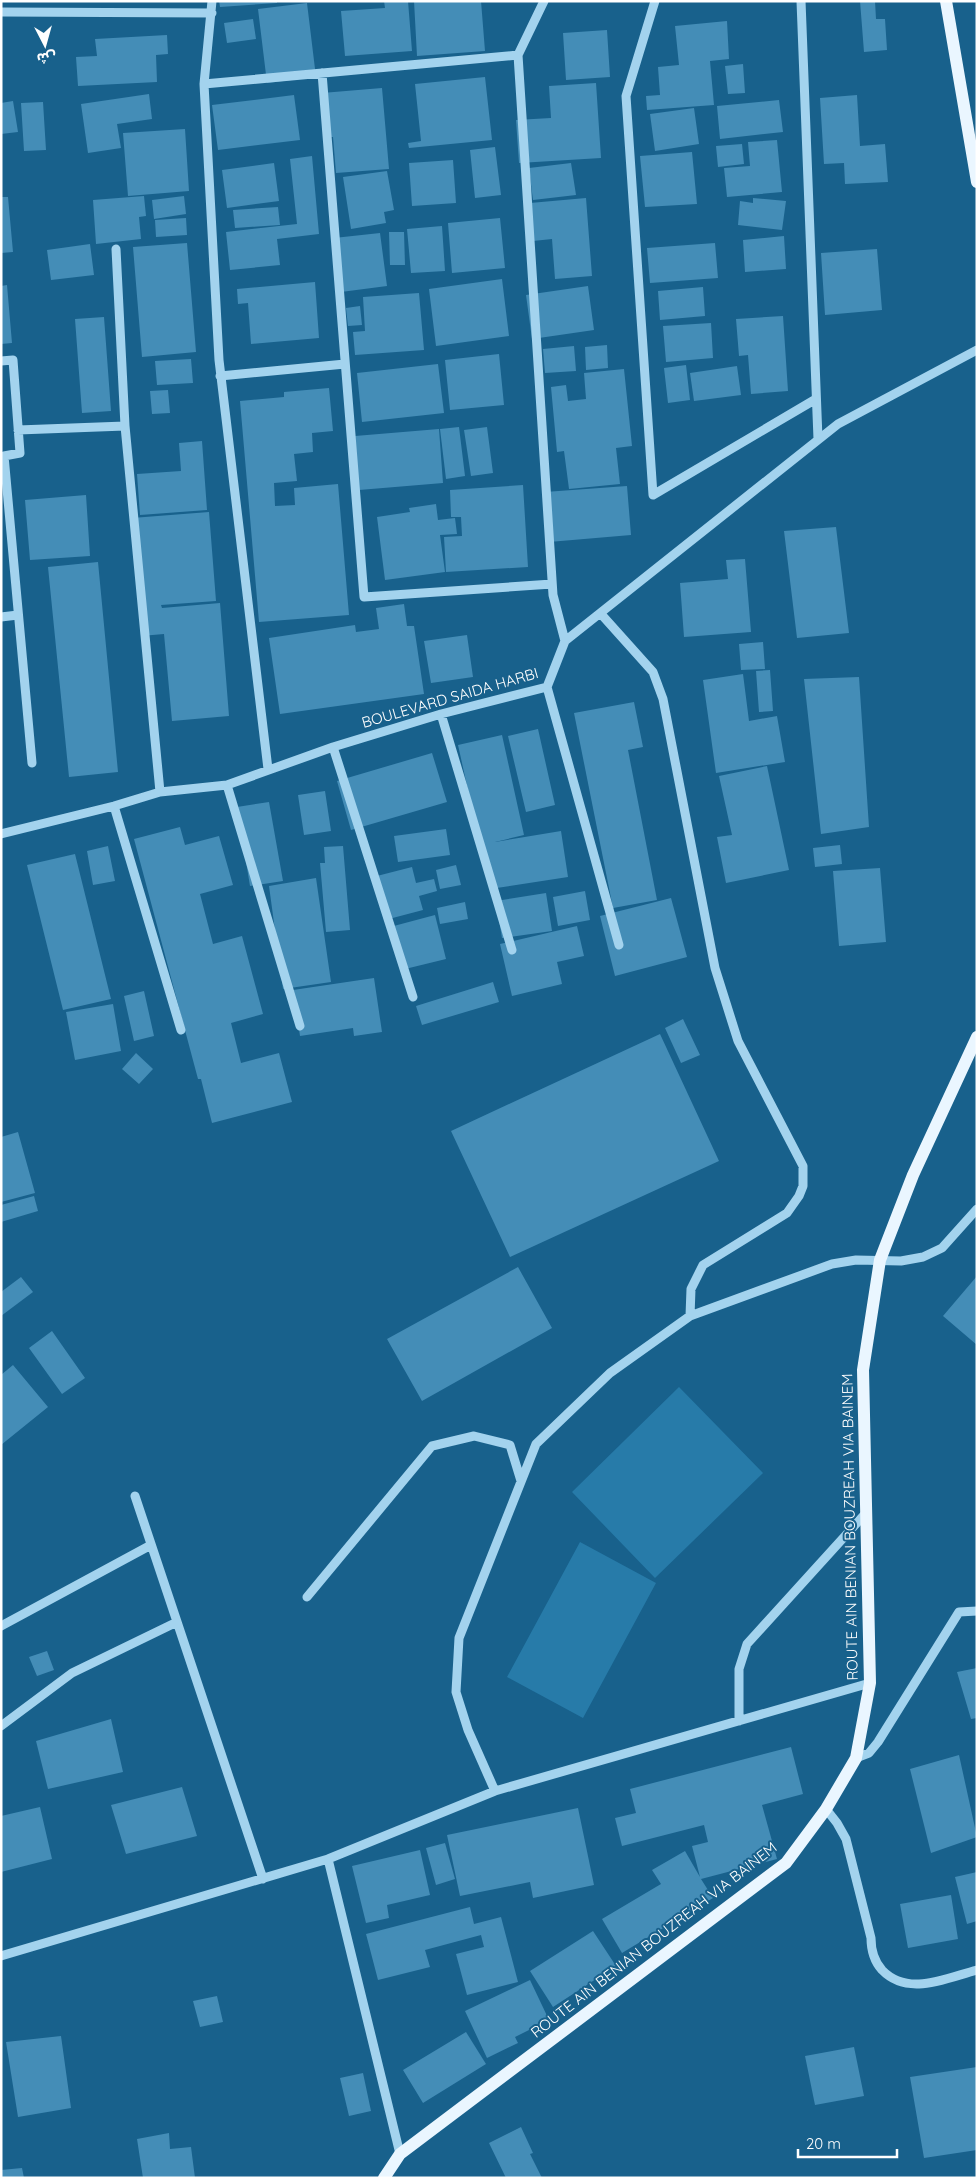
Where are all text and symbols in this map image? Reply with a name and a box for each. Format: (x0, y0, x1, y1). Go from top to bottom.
north arrow (20, 20, 70, 70)
text: ش (36, 48, 57, 68)
street label: BOULEVARD SAIDA HARBI (359, 663, 540, 732)
street label: ROUTE AIN BENIAN BOUZREAH VIA BAINEM (837, 1373, 862, 1681)
street label: ROUTE AIN BENIAN BOUZREAH VIA BAINEM (527, 1838, 781, 2042)
scale bar (798, 2126, 897, 2158)
text: 20 m (806, 2134, 841, 2153)

